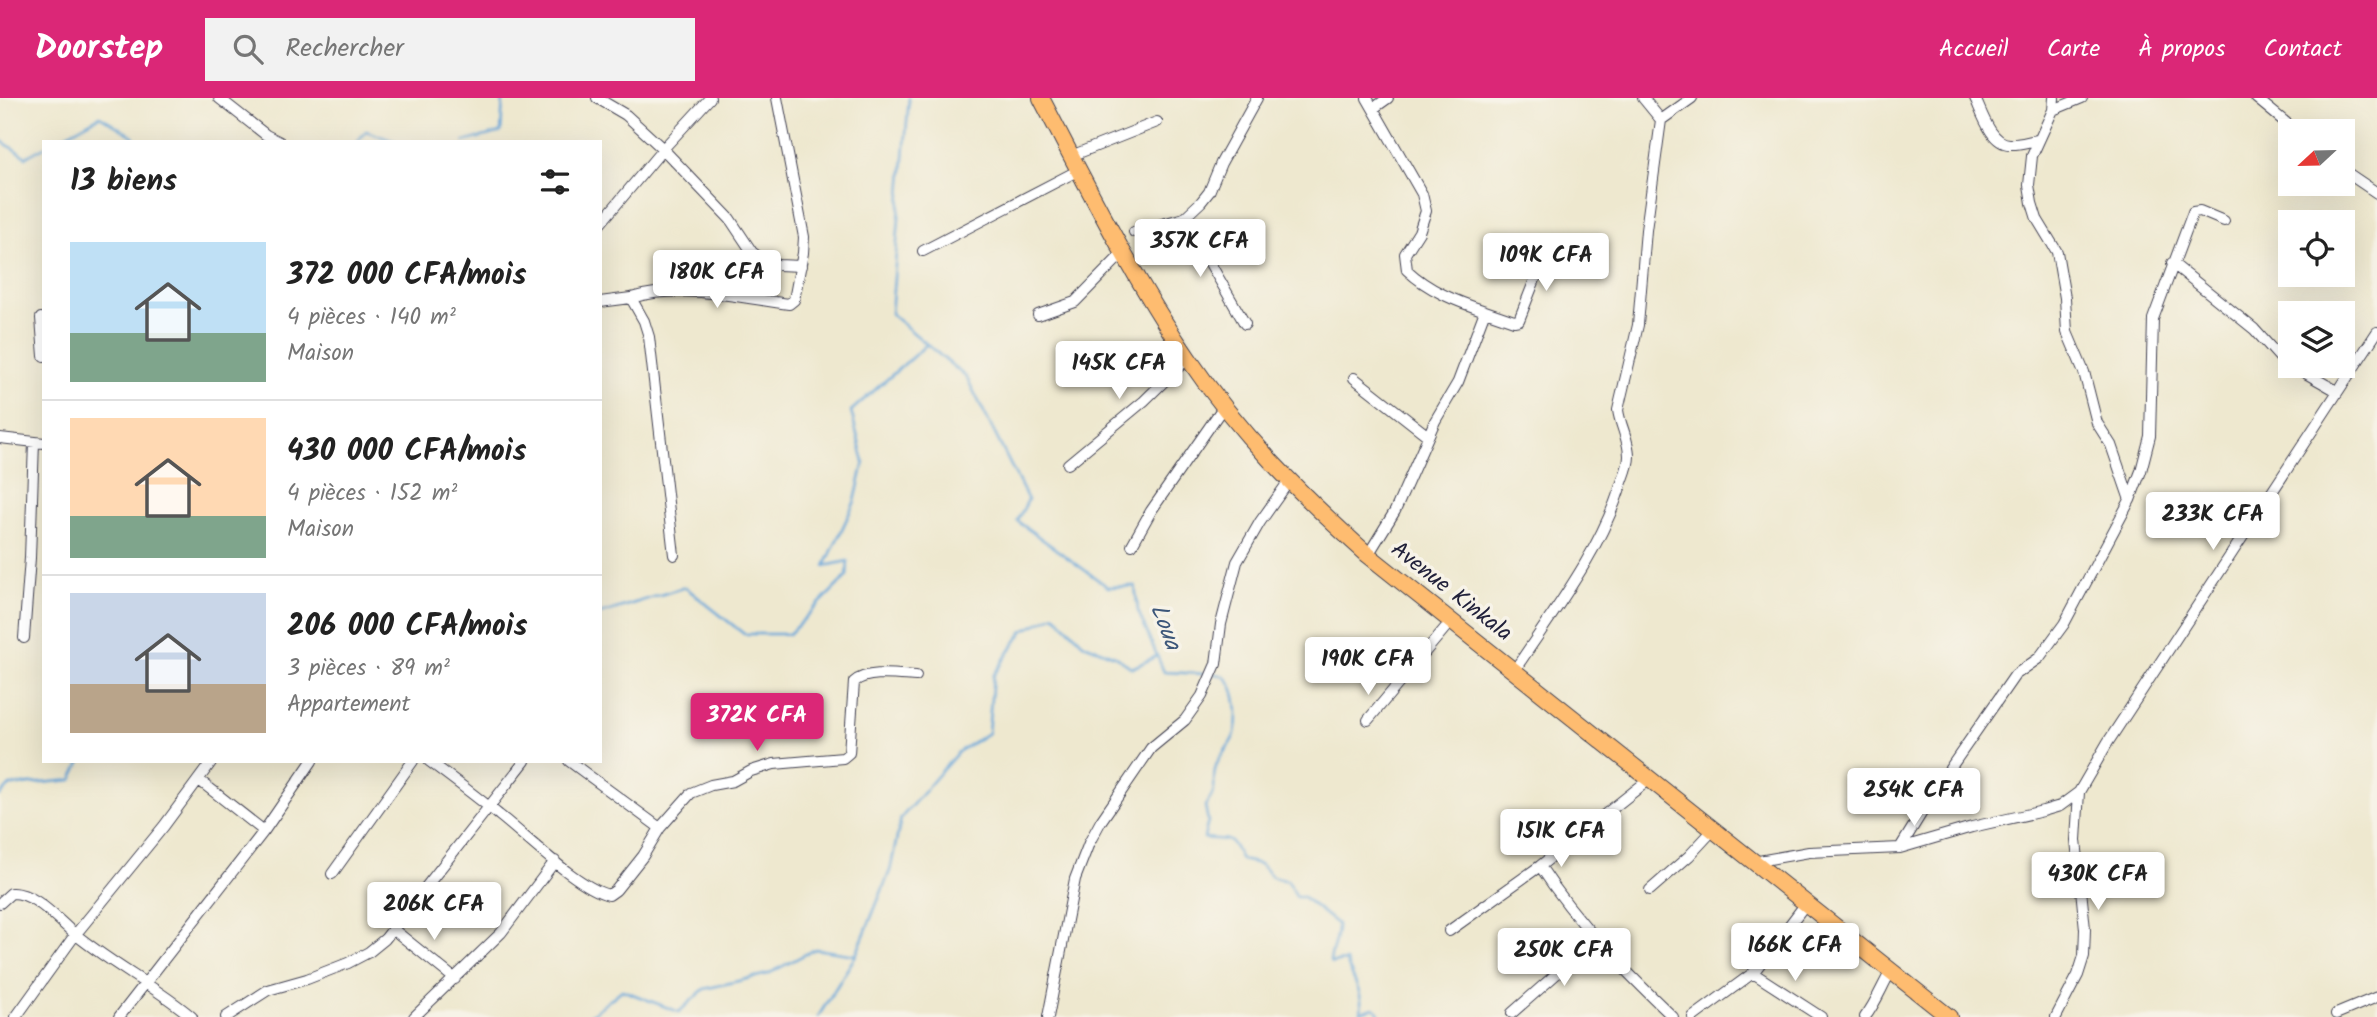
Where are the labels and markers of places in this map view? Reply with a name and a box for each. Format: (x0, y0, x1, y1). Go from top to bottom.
pin: 357K CFA (1128, 220, 1272, 279)
pin: 109K CFA (1474, 234, 1618, 293)
pin: 180K CFA (645, 250, 789, 310)
pin: 145K CFA (1047, 342, 1191, 401)
pin: 233K CFA (2141, 492, 2285, 552)
pin: 190K CFA (1296, 638, 1440, 697)
pin: 372K CFA (685, 694, 829, 753)
pin: 254K CFA (1842, 768, 1986, 828)
pin: 151K CFA (1489, 810, 1633, 869)
pin: 430K CFA (2026, 852, 2170, 912)
pin: 206K CFA (362, 882, 506, 942)
pin: 166K CFA (1723, 924, 1867, 983)
pin: 250K CFA (1492, 928, 1636, 988)

